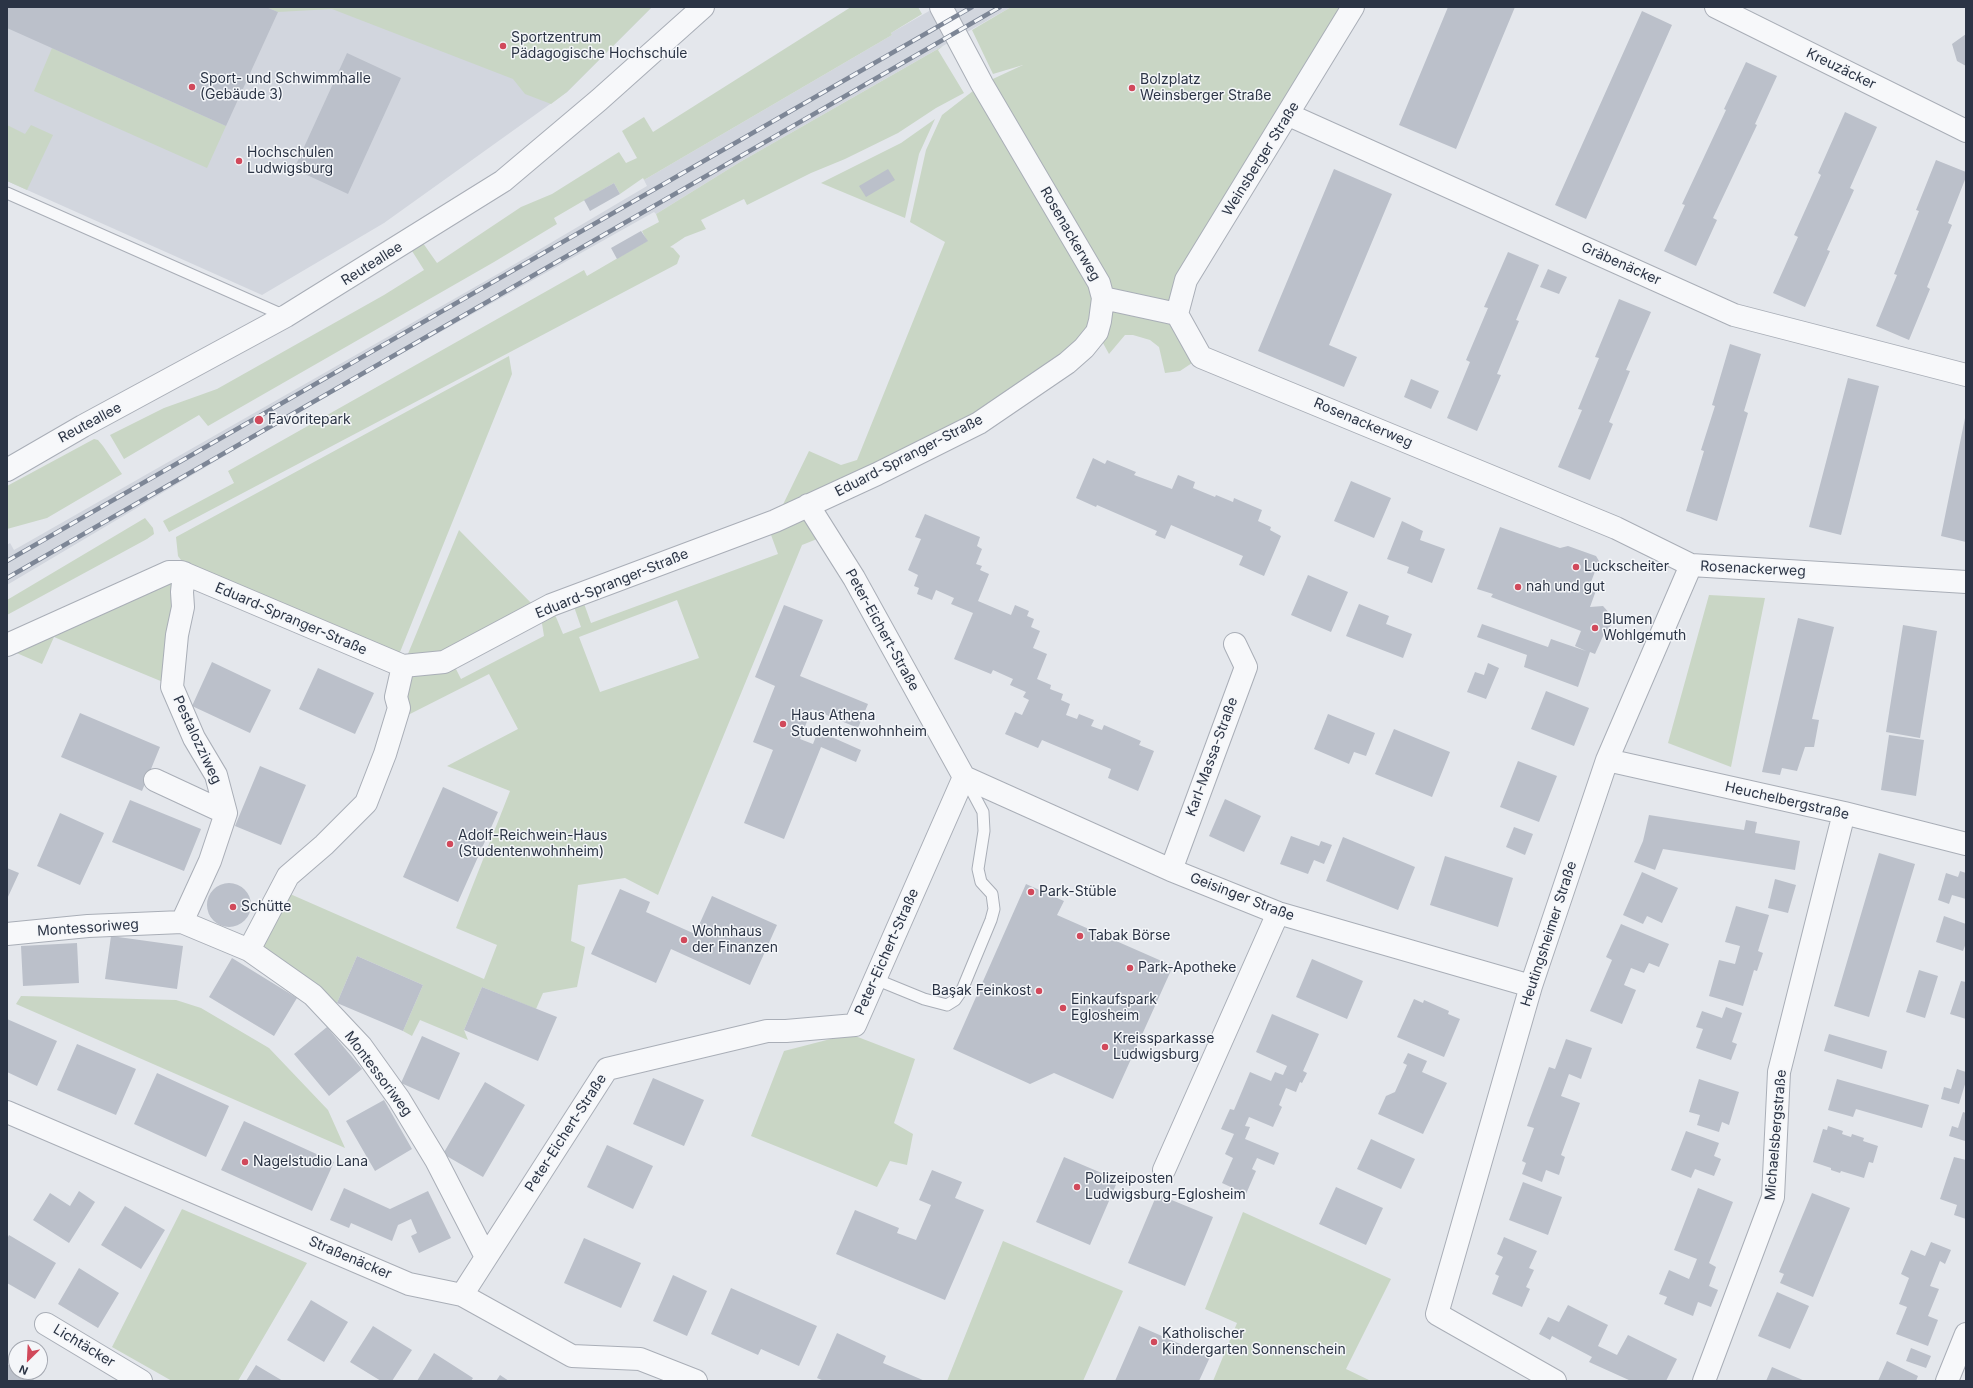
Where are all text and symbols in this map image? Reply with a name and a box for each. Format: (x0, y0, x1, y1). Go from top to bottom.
place label: Sportzentrum Pädagogische Hochschule (511, 30, 688, 62)
marker: Sportzentrum Pädagogische Hochschule (498, 41, 508, 51)
street label: Kreuzäcker (1803, 45, 1879, 93)
place label: Sport- und Schwimmhalle (Gebäude 3) (200, 71, 371, 104)
place label: Bolzplatz Weinsberger Straße (1140, 72, 1272, 104)
marker: Sport- und Schwimmhalle (Gebäude 3) (187, 82, 197, 92)
marker: Bolzplatz Weinsberger Straße (1127, 83, 1137, 93)
street label: Weinsberger Straße (1219, 99, 1303, 219)
place label: Hochschulen Ludwigsburg (247, 145, 334, 178)
marker: Hochschulen Ludwigsburg (234, 156, 244, 166)
street label: Rosenackerweg (1036, 184, 1104, 284)
street label: Reuteallee (338, 239, 406, 289)
street label: Gräbenäcker (1579, 239, 1663, 289)
street label: Rosenackerweg (1311, 395, 1415, 451)
street label: Reuteallee (56, 399, 124, 447)
street label: Eduard-Spranger-Straße (832, 411, 986, 501)
place label: Favoritepark (268, 412, 351, 428)
marker: Favoritepark (253, 414, 265, 426)
street label: Eduard-Spranger-Straße (533, 546, 691, 622)
street label: Rosenackerweg (1700, 558, 1806, 580)
place label: Luckscheiter (1584, 559, 1669, 575)
marker: Luckscheiter (1571, 562, 1581, 572)
street label: Peter-Eichert-Straße (842, 566, 922, 694)
street label: Eduard-Spranger-Straße (212, 579, 370, 659)
place label: nah und gut (1526, 579, 1605, 595)
marker: nah und gut (1513, 582, 1523, 592)
place label: Blumen Wohlgemuth (1603, 612, 1686, 644)
marker: Blumen Wohlgemuth (1590, 623, 1600, 633)
street label: Pestalozziweg (169, 693, 225, 787)
street label: Karl-Massa-Straße (1183, 695, 1241, 819)
place label: Haus Athena Studentenwohnheim (791, 708, 927, 740)
marker: Haus Athena Studentenwohnheim (778, 719, 788, 729)
street label: Heuchelbergstraße (1723, 779, 1851, 823)
place label: Adolf-Reichwein-Haus (Studentenwohnheim) (458, 828, 607, 860)
marker: Adolf-Reichwein-Haus (Studentenwohnheim) (445, 839, 455, 849)
street label: Heutingsheimer Straße (1518, 859, 1580, 1009)
street label: Geisinger Straße (1187, 869, 1297, 925)
place label: Park-Stüble (1039, 884, 1117, 900)
street label: Peter-Eichert-Straße (852, 886, 922, 1018)
marker: Park-Stüble (1026, 887, 1036, 897)
place label: Schütte (241, 899, 291, 915)
marker: Schütte (228, 902, 238, 912)
street label: Montessoriweg (37, 916, 139, 940)
place label: Wohnhaus der Finanzen (692, 924, 778, 956)
place label: Tabak Börse (1088, 928, 1170, 944)
marker: Tabak Börse (1075, 931, 1085, 941)
marker: Wohnhaus der Finanzen (679, 935, 689, 945)
place label: Park-Apotheke (1138, 960, 1236, 976)
marker: Park-Apotheke (1125, 963, 1135, 973)
place label: Başak Feinkost (932, 983, 1031, 999)
marker: Başak Feinkost (1034, 986, 1044, 996)
place label: Einkaufspark Eglosheim (1071, 992, 1157, 1024)
marker: Einkaufspark Eglosheim (1058, 1003, 1068, 1013)
street label: Montessoriweg (341, 1028, 415, 1120)
place label: Kreissparkasse Ludwigsburg (1113, 1031, 1214, 1064)
marker: Kreissparkasse Ludwigsburg (1100, 1042, 1110, 1052)
street label: Michaelsbergstraße (1762, 1069, 1790, 1201)
street label: Peter-Eichert-Straße (522, 1071, 610, 1195)
place label: Nagelstudio Lana (253, 1154, 368, 1170)
marker: Nagelstudio Lana (240, 1157, 250, 1167)
place label: Polizeiposten Ludwigsburg-Eglosheim (1085, 1171, 1246, 1204)
marker: Polizeiposten Ludwigsburg-Eglosheim (1072, 1182, 1082, 1192)
street label: Straßenäcker (306, 1233, 394, 1283)
street label: Lichtäcker (50, 1321, 118, 1371)
place label: Katholischer Kindergarten Sonnenschein (1162, 1326, 1346, 1358)
marker: Katholischer Kindergarten Sonnenschein (1149, 1337, 1159, 1347)
north arrow (8, 1340, 48, 1380)
text: N (17, 1362, 30, 1378)

